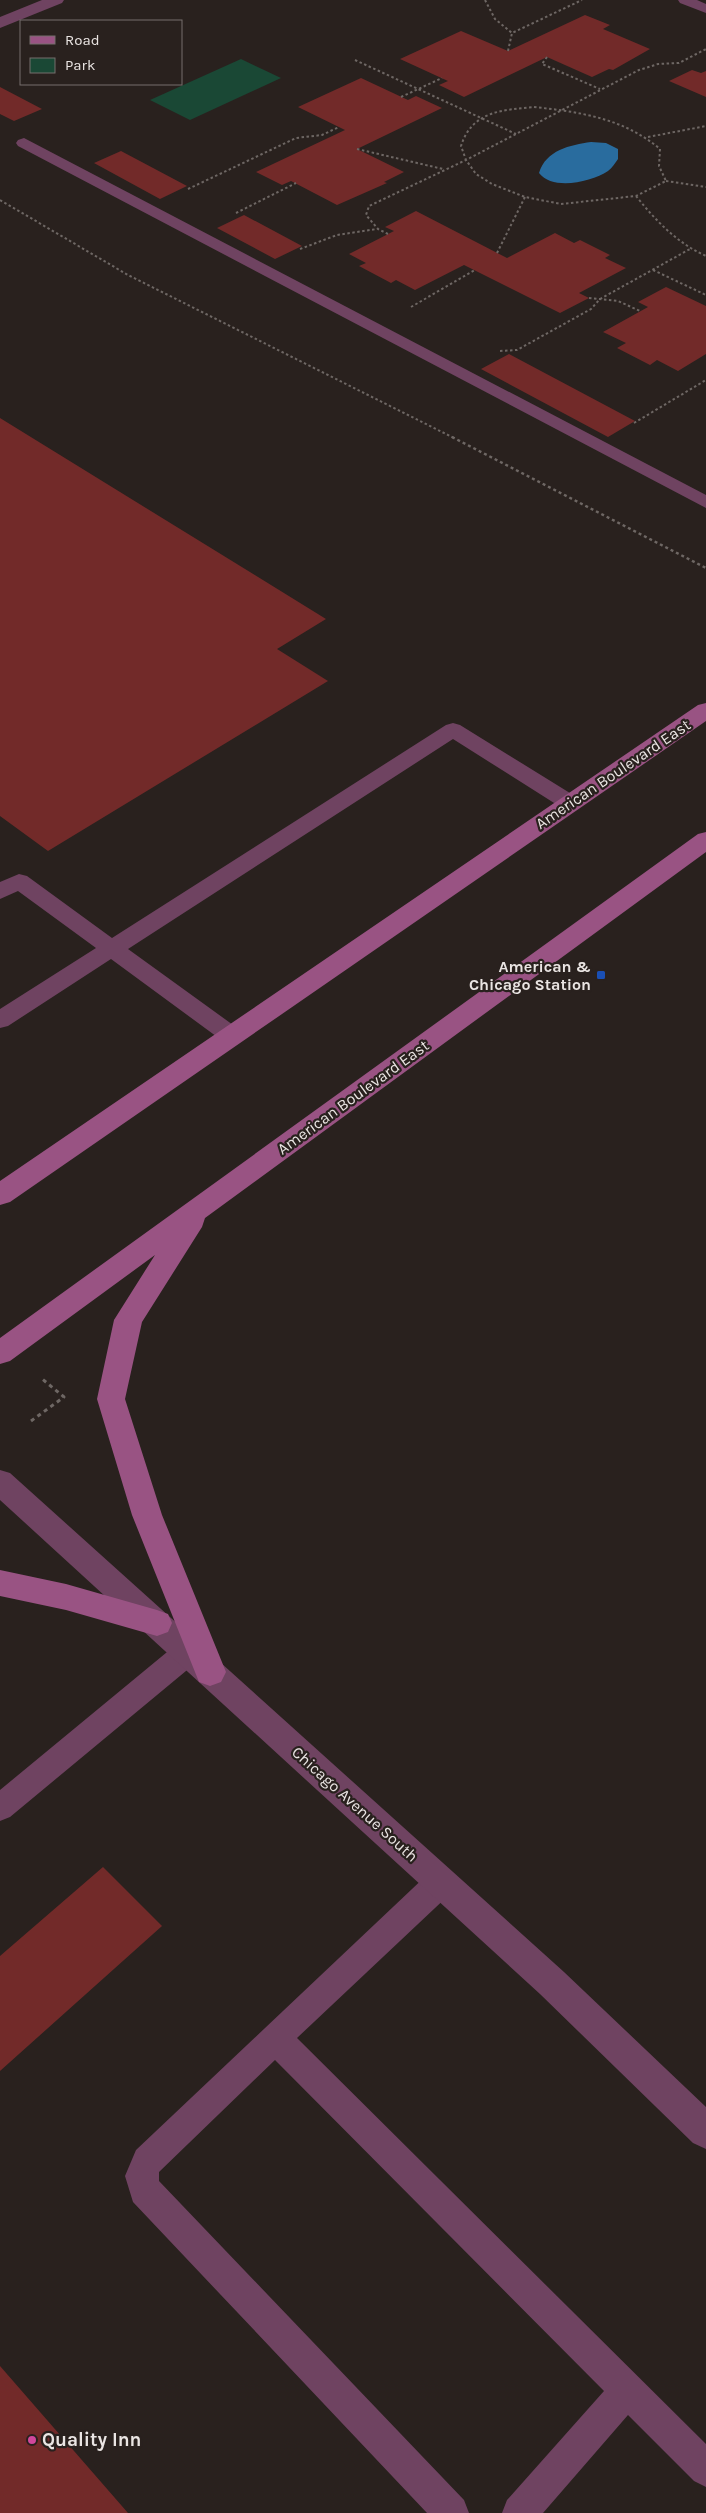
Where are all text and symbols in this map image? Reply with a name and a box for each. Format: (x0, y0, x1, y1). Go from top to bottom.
legend (20, 20, 182, 85)
text: Road (65, 31, 100, 49)
text: Park (65, 56, 95, 74)
street label: American Boulevard East (532, 715, 694, 833)
place label: American & Chicago Station (469, 957, 591, 994)
marker: American & Chicago Station (595, 969, 607, 981)
street label: American Boulevard East (274, 1036, 432, 1158)
street label: Chicago Avenue South (288, 1742, 422, 1866)
place label: Quality Inn (42, 2429, 141, 2451)
marker: Quality Inn (26, 2434, 38, 2446)

